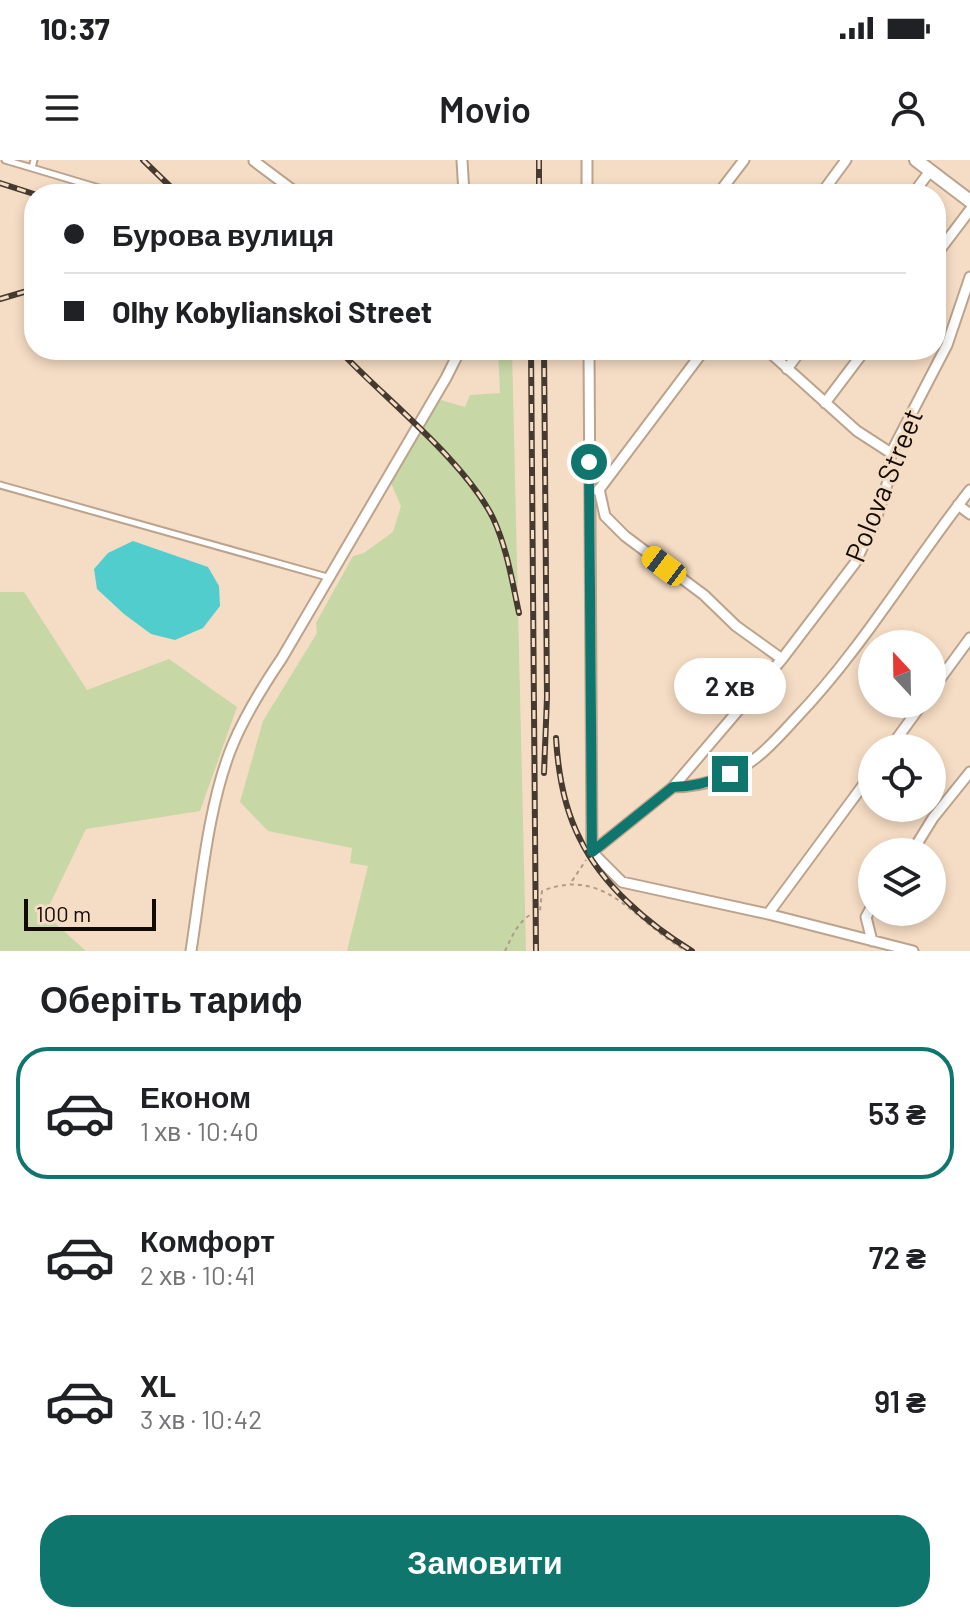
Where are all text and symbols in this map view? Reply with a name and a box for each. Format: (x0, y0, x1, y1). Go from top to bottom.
text: 10:37 (40, 10, 110, 46)
icon: menu (40, 86, 84, 130)
icon: person (886, 86, 930, 130)
text: Movio (439, 87, 531, 130)
text: Бурова вулиця (112, 216, 334, 252)
text: Olhy Kobylianskoi Street (112, 293, 432, 329)
street label: Polova Street (837, 404, 929, 566)
route start (571, 444, 607, 480)
car (638, 542, 690, 590)
north arrow (858, 630, 946, 718)
map controls (858, 630, 946, 926)
callout: 2 хв (674, 658, 786, 714)
text: 2 хв (705, 670, 755, 701)
button: locate (858, 734, 946, 822)
route end (712, 756, 748, 792)
button: layers (858, 838, 946, 926)
scale bar (24, 895, 156, 931)
text: 100 m (36, 900, 91, 926)
text: Оберіть тариф (40, 977, 303, 1020)
icon: car (44, 1077, 116, 1149)
text: Економ (140, 1078, 251, 1114)
text: 53 ₴ (868, 1095, 926, 1131)
text: 1 хв · 10:40 (140, 1115, 259, 1146)
icon: car (44, 1221, 116, 1293)
text: Комфорт (140, 1222, 275, 1258)
text: 72 ₴ (869, 1239, 926, 1275)
text: 2 хв · 10:41 (140, 1259, 255, 1290)
icon: car (44, 1365, 116, 1437)
text: XL (140, 1367, 176, 1403)
text: 91 ₴ (874, 1383, 926, 1419)
text: 3 хв · 10:42 (140, 1403, 262, 1434)
button: Замовити (40, 1515, 930, 1607)

